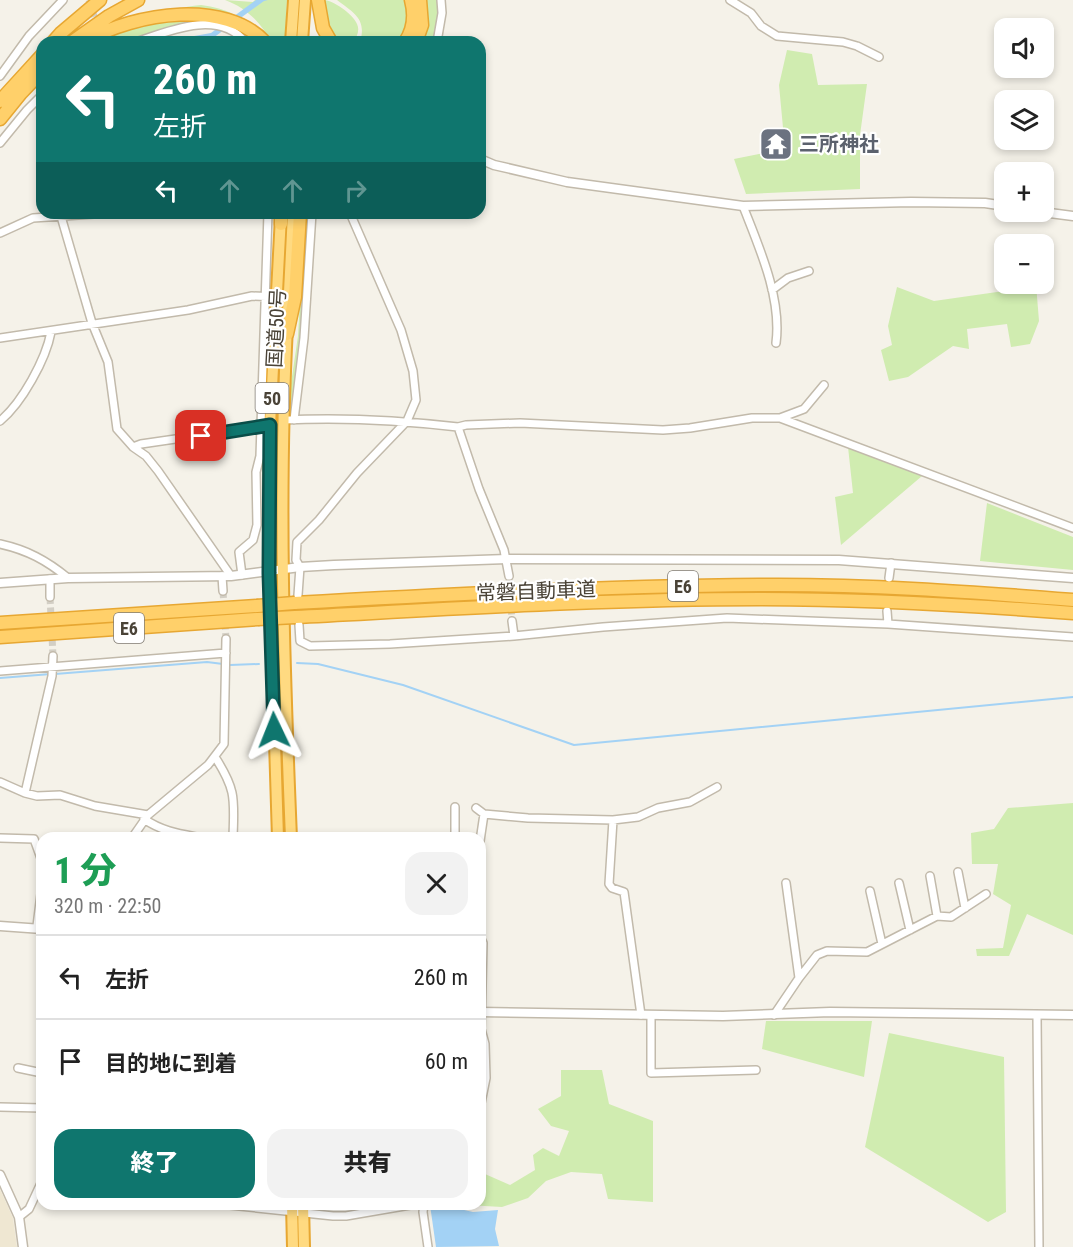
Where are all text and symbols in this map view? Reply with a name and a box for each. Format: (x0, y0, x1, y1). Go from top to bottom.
map controls (994, 18, 1054, 294)
button: sound (994, 18, 1054, 78)
text: 260 m (153, 55, 258, 104)
icon: left (54, 60, 132, 138)
button: layers (994, 90, 1054, 150)
text: 左折 (153, 111, 207, 143)
temple icon: 三所神社 (758, 126, 794, 162)
place label: 三所神社 (799, 132, 879, 156)
button: + (994, 162, 1054, 222)
icon: left (150, 174, 183, 207)
icon: ahead (213, 174, 246, 207)
icon: ahead (276, 174, 309, 207)
icon: right (339, 174, 372, 207)
button: − (994, 234, 1054, 294)
street label: 国道50号 (262, 288, 290, 368)
road number: 50 (256, 383, 288, 413)
pin (175, 410, 226, 461)
icon: arrive (184, 419, 217, 452)
road number: E6 (668, 571, 698, 601)
street label: 常磐自動車道 (476, 577, 596, 605)
road number: E6 (114, 613, 144, 643)
position arrow (242, 698, 306, 762)
text: 1 分 (54, 850, 117, 892)
button: close (405, 852, 468, 915)
text: 320 m · 22:50 (54, 894, 161, 918)
icon: left (54, 961, 87, 994)
text: 260 m (414, 965, 468, 990)
text: 左折 (105, 967, 149, 992)
icon: arrive (54, 1045, 87, 1078)
text: 60 m (425, 1049, 468, 1074)
text: 目的地に到着 (105, 1051, 237, 1076)
button: 終了 (54, 1129, 255, 1198)
button: 共有 (267, 1129, 468, 1198)

